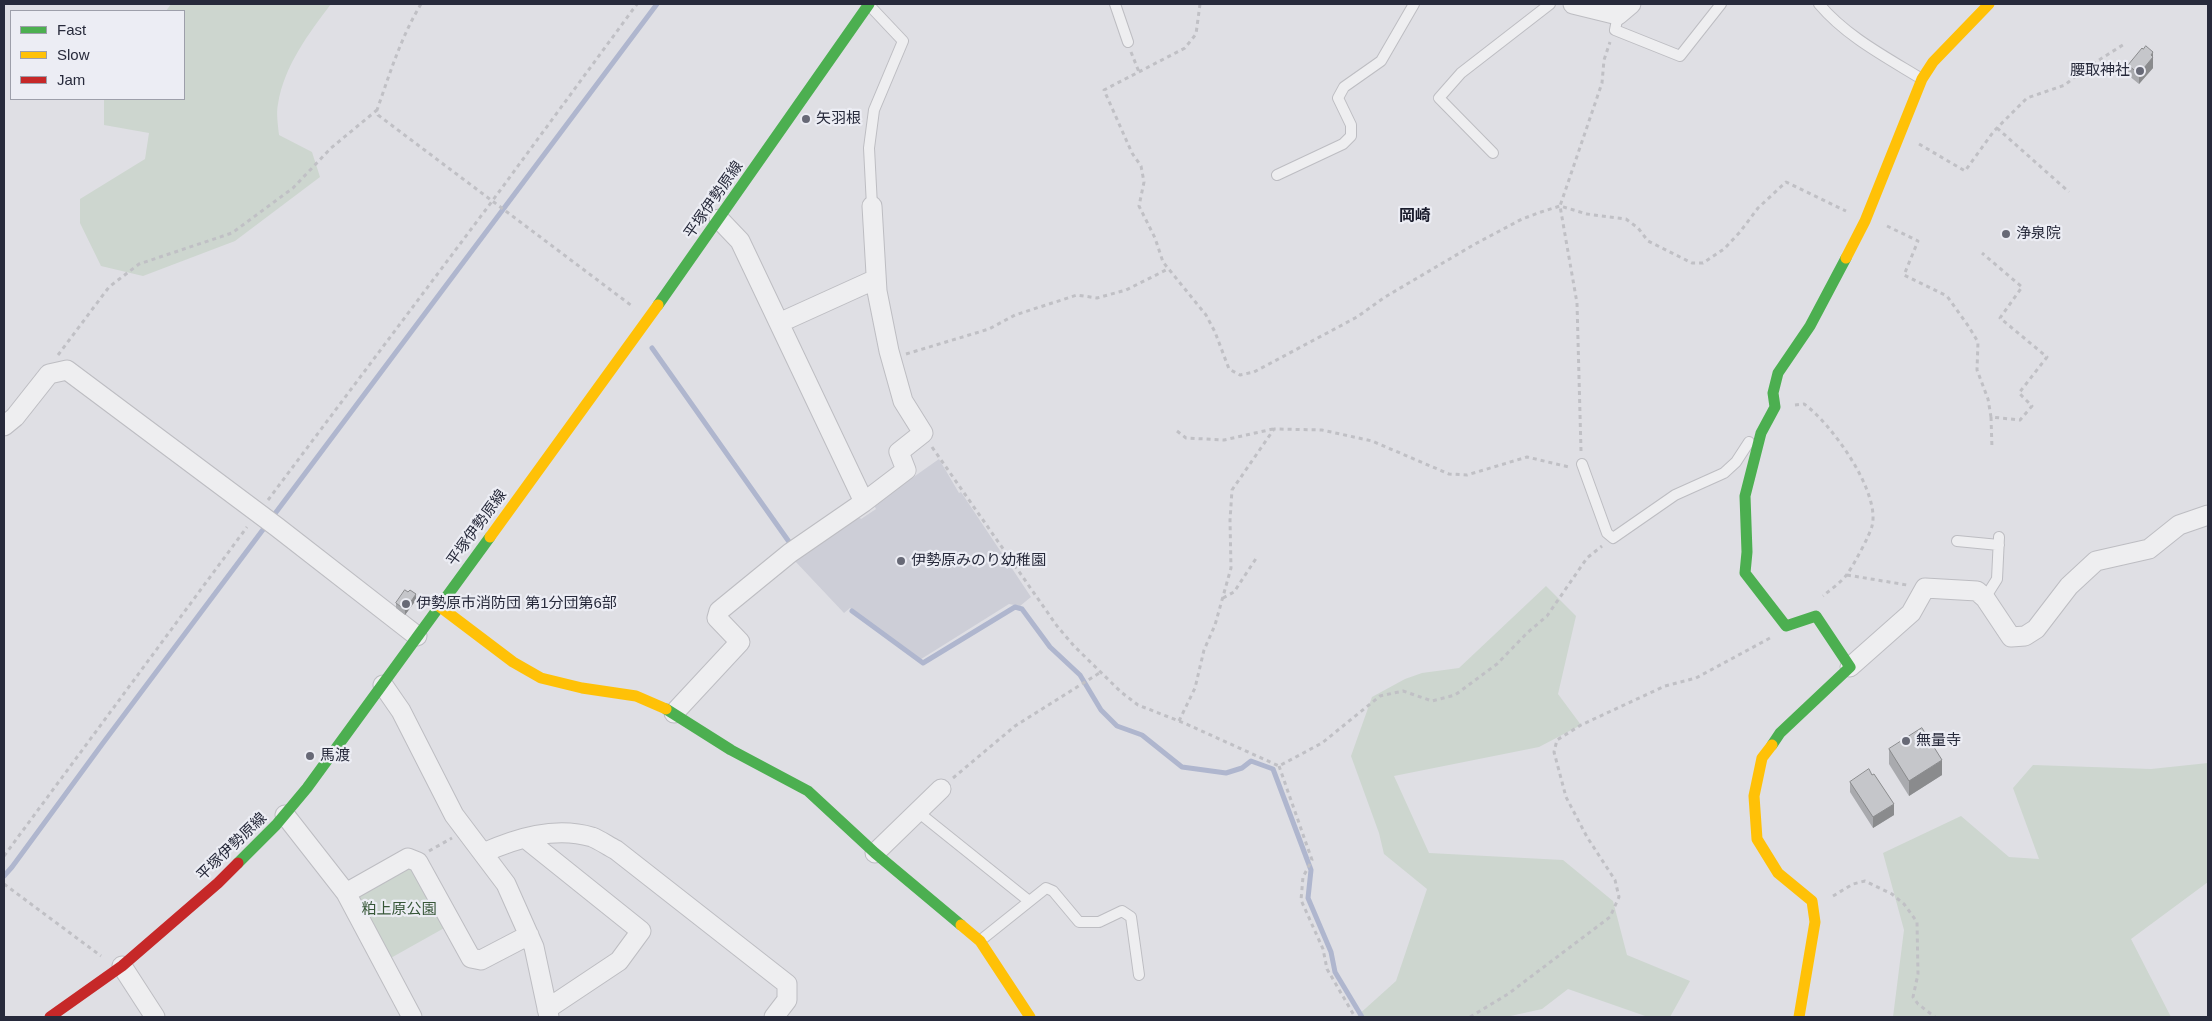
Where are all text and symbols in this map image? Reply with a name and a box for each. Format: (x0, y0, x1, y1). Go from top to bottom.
legend (10, 10, 185, 100)
text: Fast (57, 21, 86, 38)
text: Slow (57, 46, 90, 63)
place label: 腰取神社 (2070, 62, 2130, 80)
marker: 腰取神社 (2134, 65, 2146, 77)
text: Jam (57, 71, 85, 88)
place label: 矢羽根 (816, 110, 861, 128)
marker: 矢羽根 (800, 113, 812, 125)
street label: 平塚伊勢原線 (681, 158, 747, 242)
district label: 岡崎 (1399, 207, 1431, 227)
place label: 浄泉院 (2016, 225, 2061, 243)
marker: 浄泉院 (2000, 228, 2012, 240)
street label: 平塚伊勢原線 (443, 486, 511, 570)
place label: 伊勢原みのり幼稚園 (911, 552, 1046, 570)
marker: 伊勢原みのり幼稚園 (895, 555, 907, 567)
place label: 伊勢原市消防団 第1分団第6部 (416, 595, 617, 613)
marker: 伊勢原市消防団 第1分団第6部 (400, 598, 412, 610)
place label: 無量寺 (1916, 732, 1961, 750)
marker: 無量寺 (1900, 735, 1912, 747)
place label: 馬渡 (320, 747, 350, 765)
marker: 馬渡 (304, 750, 316, 762)
street label: 平塚伊勢原線 (193, 809, 271, 885)
park label: 粕上原公園 (362, 901, 436, 919)

